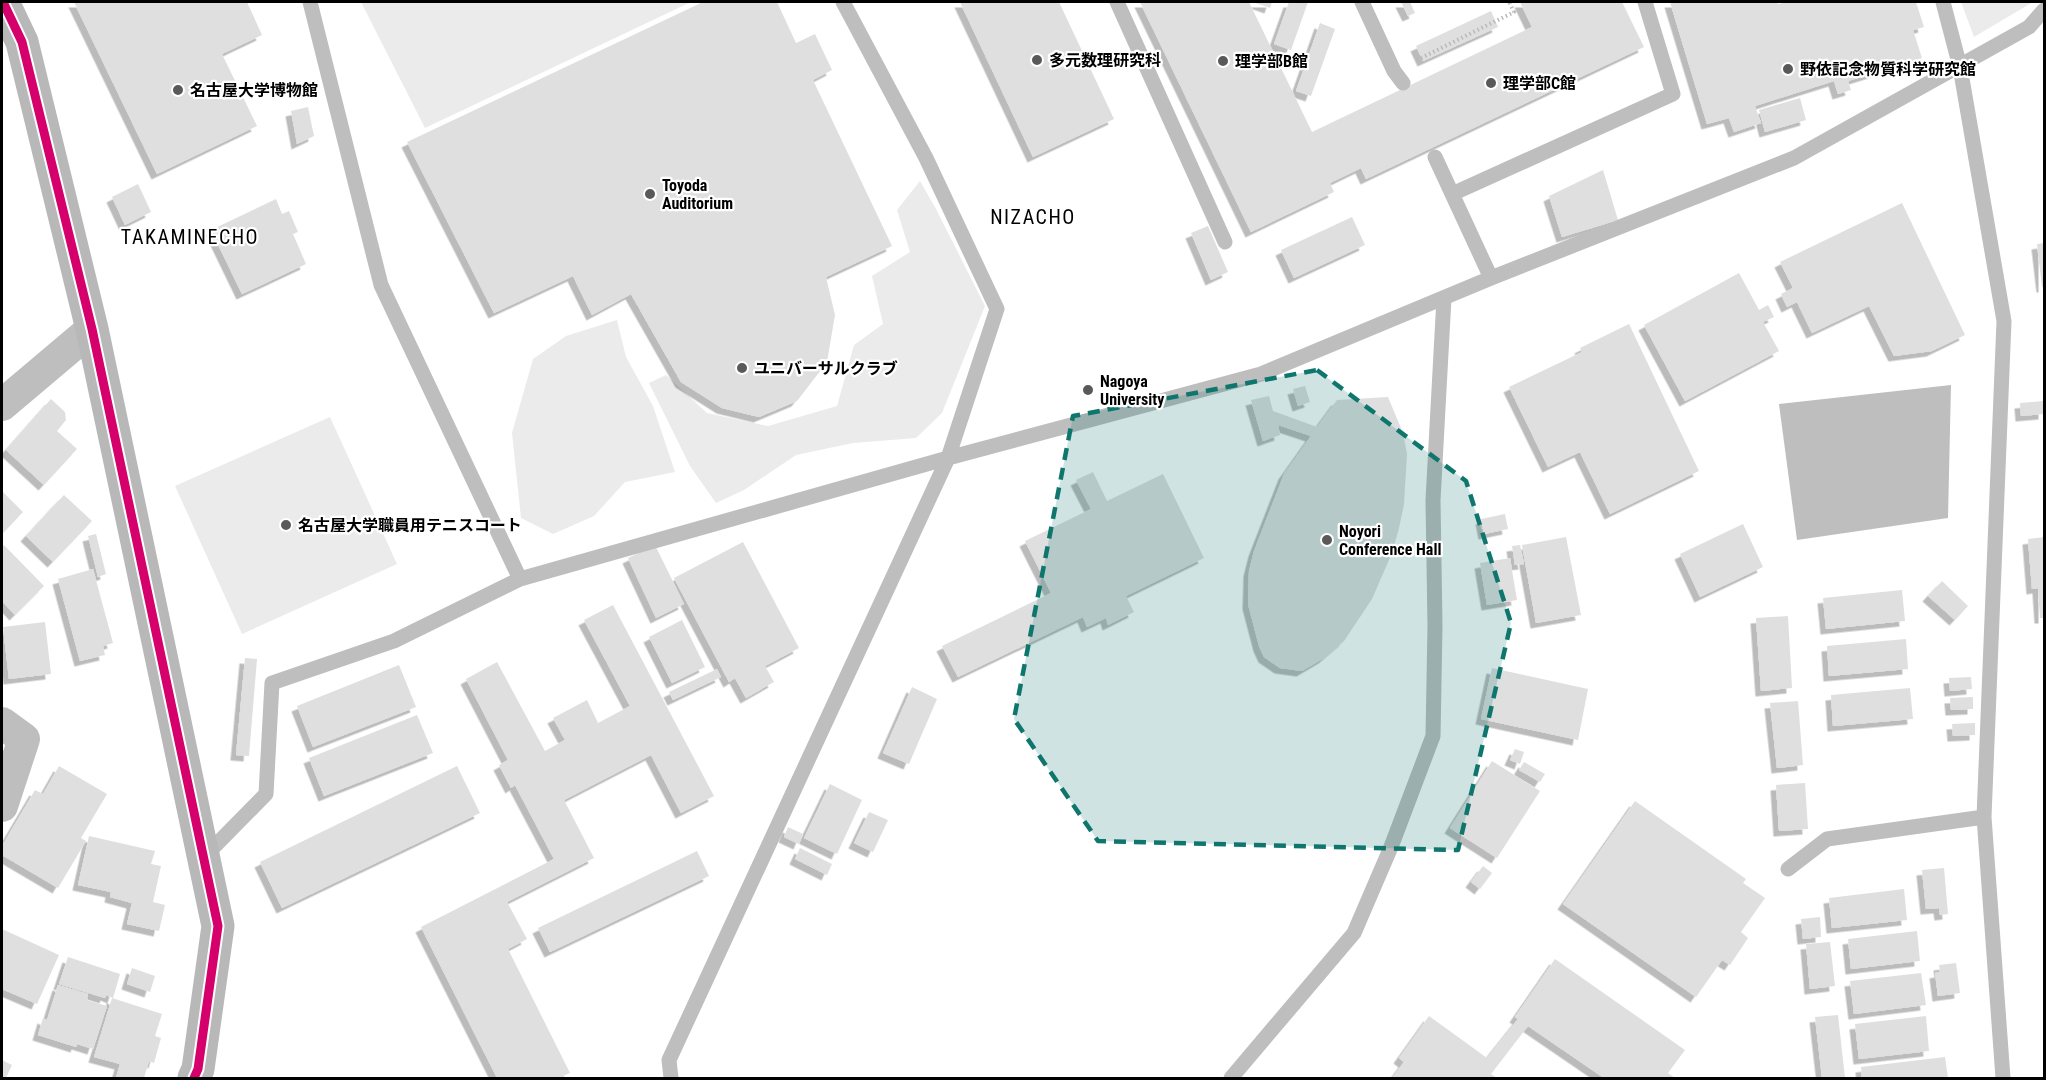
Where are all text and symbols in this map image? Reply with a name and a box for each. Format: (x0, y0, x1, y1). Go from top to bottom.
place label: 多元数理研究科 (1049, 51, 1161, 70)
place label: 理学部B館 (1235, 52, 1308, 71)
marker: 多元数理研究科 (1030, 53, 1044, 67)
marker: 理学部B館 (1216, 54, 1230, 68)
place label: 野依記念物質科学研究館 (1800, 60, 1976, 79)
marker: 野依記念物質科学研究館 (1781, 62, 1795, 76)
place label: 理学部C館 (1503, 74, 1576, 93)
marker: 理学部C館 (1484, 76, 1498, 90)
place label: 名古屋大学博物館 (190, 81, 318, 100)
marker: 名古屋大学博物館 (171, 83, 185, 97)
place label: Toyoda Auditorium (662, 176, 733, 213)
marker: Toyoda Auditorium (643, 187, 657, 201)
district label: NIZACHO (990, 205, 1076, 229)
district label: TAKAMINECHO (121, 225, 259, 249)
place label: ユニバーサルクラブ (754, 359, 898, 378)
marker: ユニバーサルクラブ (735, 361, 749, 375)
place label: Nagoya University (1100, 372, 1164, 409)
marker: Nagoya University (1081, 383, 1095, 397)
place label: 名古屋大学職員用テニスコート (298, 516, 522, 535)
marker: 名古屋大学職員用テニスコート (279, 518, 293, 532)
place label: Noyori Conference Hall (1339, 522, 1441, 559)
marker: Noyori Conference Hall (1320, 533, 1334, 547)

